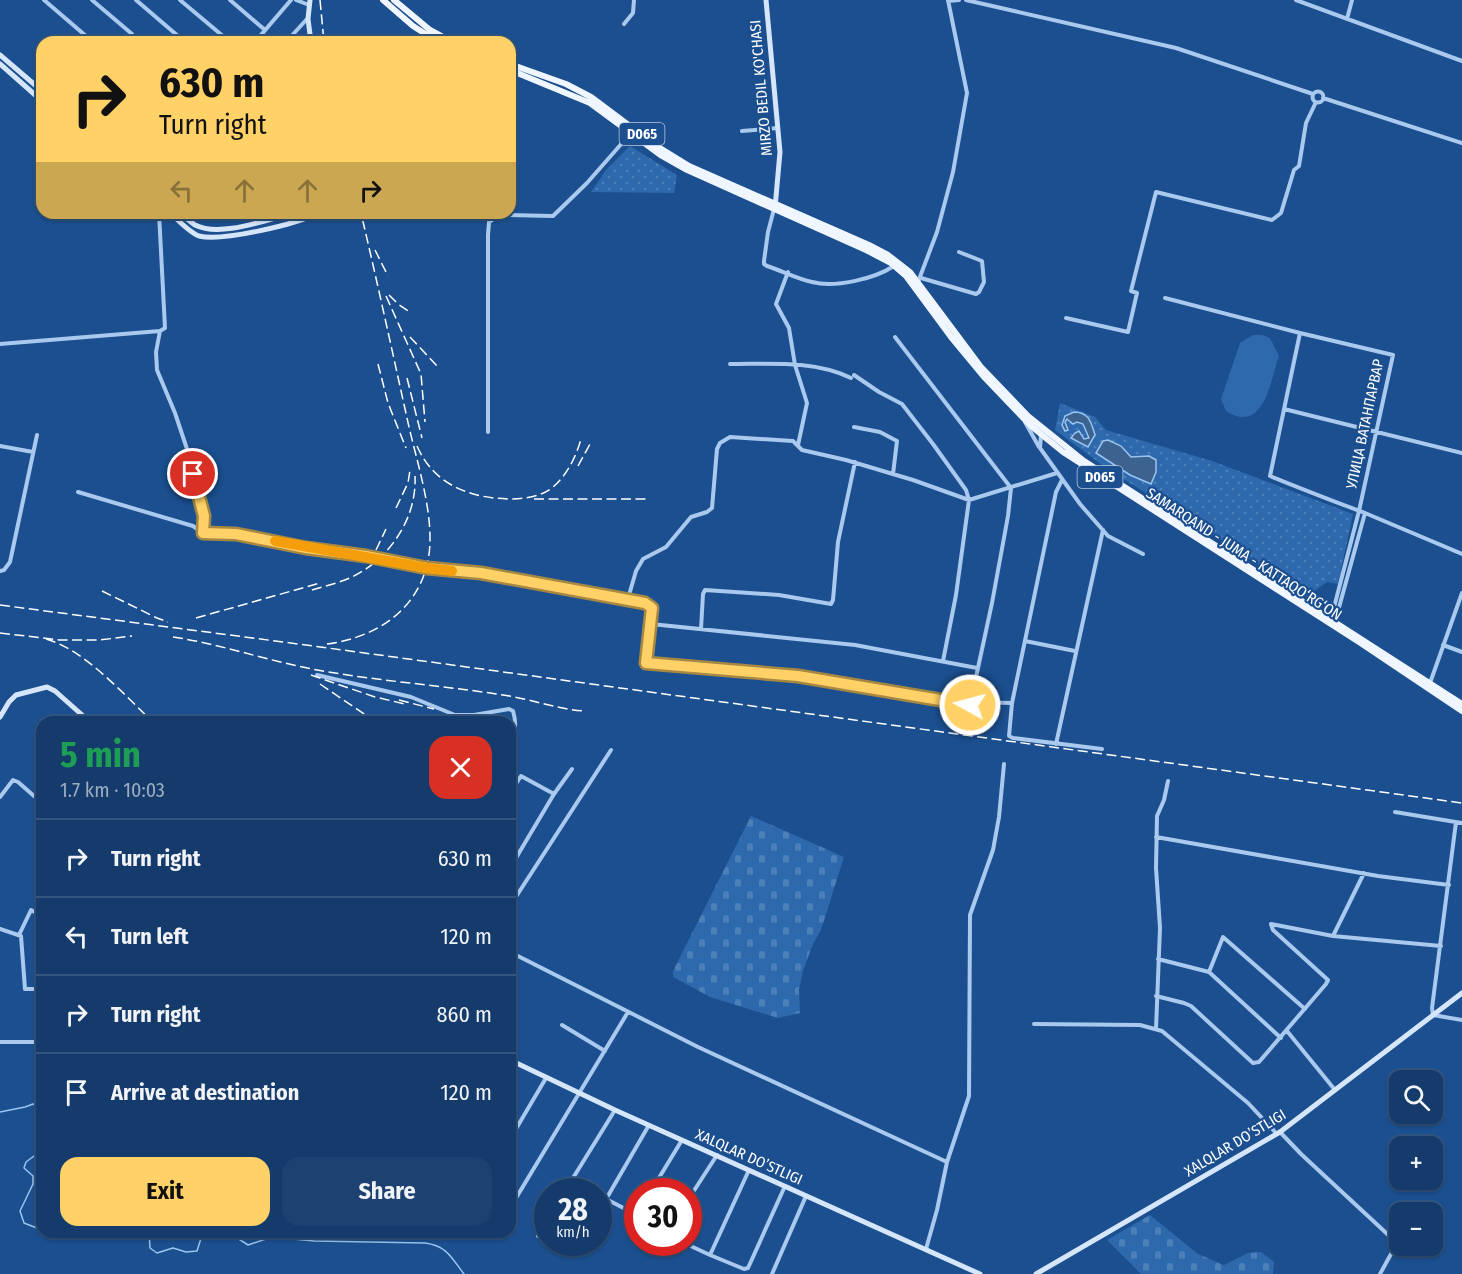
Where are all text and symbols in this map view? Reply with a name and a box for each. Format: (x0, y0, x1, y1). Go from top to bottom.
street label: MIRZO BEDIL KO'CHASI (746, 19, 776, 157)
text: 630 m (159, 58, 264, 108)
icon: right (60, 60, 138, 138)
text: Turn right (159, 109, 267, 141)
road number: D065 (620, 123, 664, 145)
icon: left (165, 174, 198, 207)
icon: ahead (228, 174, 261, 207)
icon: ahead (291, 174, 324, 207)
icon: right (354, 174, 387, 207)
street label: УЛИЦА ВАТАНПАРВАР (1342, 357, 1388, 492)
pin (167, 448, 218, 499)
icon: arrive (176, 457, 209, 490)
road number: D065 (1078, 466, 1122, 488)
street label: SAMARQAND - JUMA - KATTAQO‘RG‘ON (1143, 484, 1345, 624)
position arrow (938, 673, 1002, 737)
text: 5 min (60, 733, 141, 777)
button: close (429, 736, 492, 799)
text: 1.7 km · 10:03 (60, 778, 165, 802)
icon: right (60, 842, 93, 875)
text: Turn right (111, 845, 200, 872)
text: 630 m (438, 845, 492, 872)
icon: left (60, 920, 93, 953)
text: Turn left (111, 923, 189, 950)
text: 120 m (440, 923, 492, 950)
icon: right (60, 998, 93, 1031)
text: Turn right (111, 1001, 200, 1028)
text: 860 m (437, 1001, 492, 1028)
map controls (1389, 1070, 1443, 1256)
button: search (1389, 1070, 1443, 1124)
icon: arrive (60, 1076, 93, 1109)
text: Arrive at destination (111, 1079, 299, 1106)
text: 120 m (440, 1079, 492, 1106)
street label: XALQLAR DO’STLIGI (1181, 1106, 1289, 1180)
street label: XALQLAR DO’STLIGI (693, 1125, 805, 1189)
button: + (1389, 1136, 1443, 1190)
button: Exit (60, 1157, 270, 1226)
button: Share (282, 1157, 492, 1226)
speed limit sign: 30 (624, 1178, 702, 1256)
text: 28 (558, 1192, 588, 1228)
button: − (1389, 1202, 1443, 1256)
text: km/h (556, 1223, 590, 1241)

